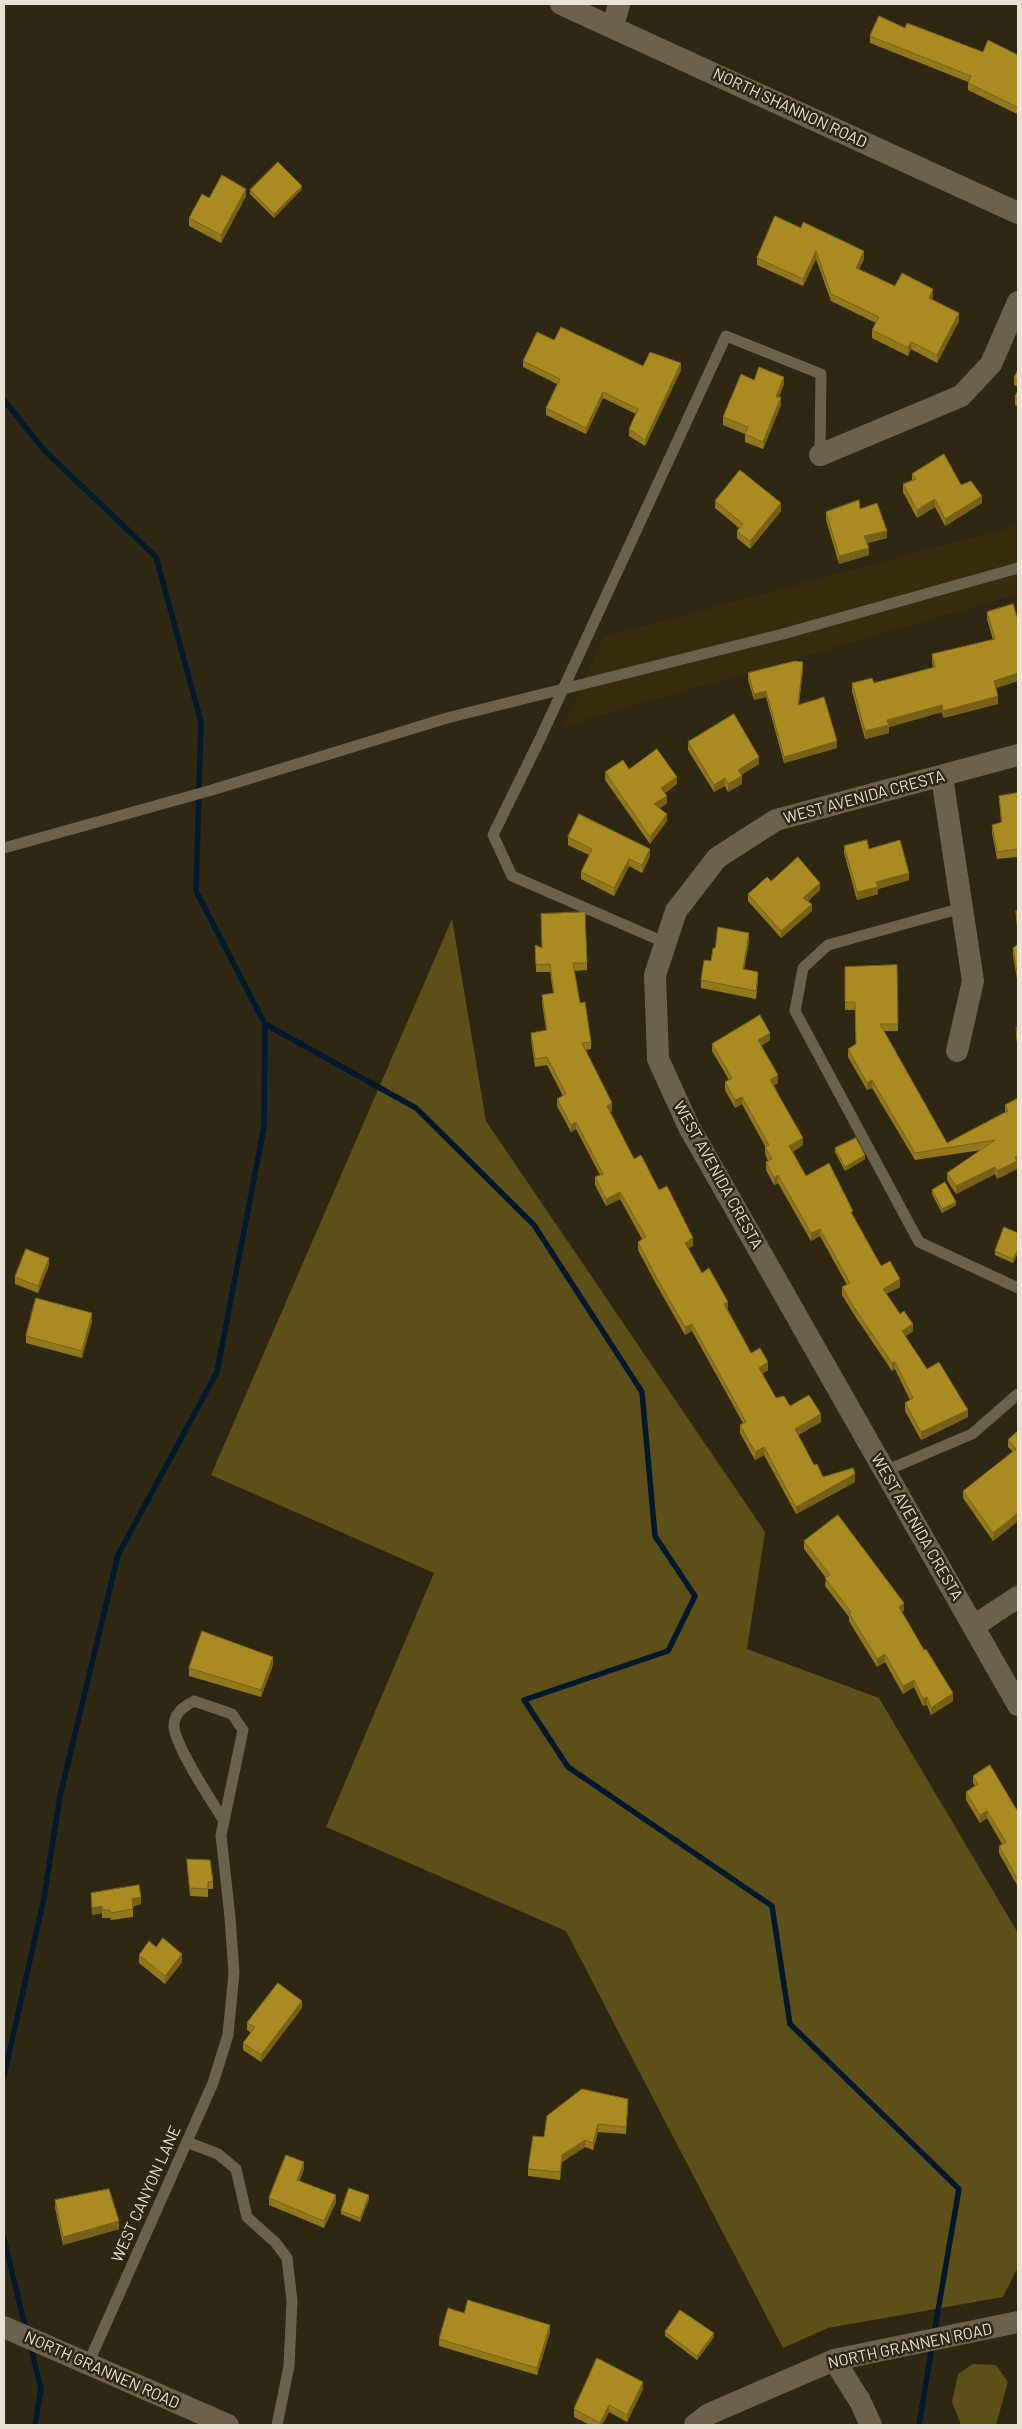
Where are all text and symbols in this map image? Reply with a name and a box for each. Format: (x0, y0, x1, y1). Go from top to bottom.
street label: NORTH SHANNON ROAD (710, 64, 870, 152)
street label: WEST AVENIDA CRESTA (781, 766, 947, 828)
street label: WEST AVENIDA CRESTA (669, 1098, 767, 1252)
street label: WEST AVENIDA CRESTA (867, 1450, 967, 1604)
street label: WEST CANYON LANE (107, 2123, 185, 2265)
street label: NORTH GRANNEN ROAD (826, 2319, 994, 2373)
street label: NORTH GRANNEN ROAD (22, 2327, 182, 2413)

